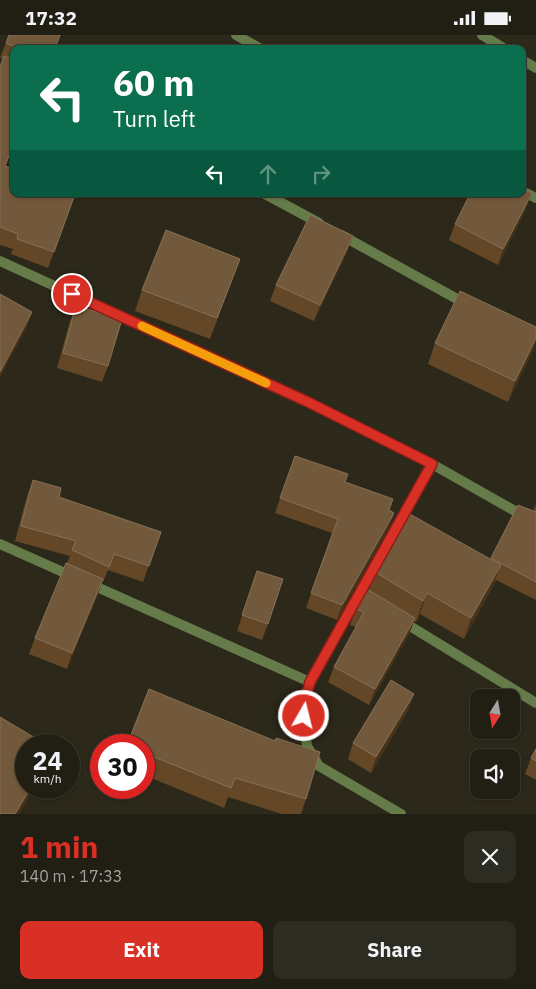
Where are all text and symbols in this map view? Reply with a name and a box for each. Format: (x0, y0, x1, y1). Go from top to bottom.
text: 17:32 (25, 6, 77, 30)
text: 60 m (113, 60, 195, 106)
icon: left (30, 65, 95, 130)
text: Turn left (113, 104, 196, 133)
icon: left (201, 160, 229, 188)
icon: ahead (254, 160, 282, 188)
icon: right (307, 160, 335, 188)
pin (51, 273, 93, 315)
icon: arrive (58, 280, 86, 308)
position arrow (277, 689, 329, 741)
north arrow (470, 689, 520, 739)
map controls (470, 689, 520, 799)
speed limit sign: 30 (90, 734, 155, 799)
text: 24 (32, 744, 63, 777)
button: sound (470, 749, 520, 799)
text: km/h (33, 771, 62, 786)
text: 1 min (20, 827, 98, 866)
button: close (464, 831, 516, 883)
text: 140 m · 17:33 (20, 866, 122, 886)
button: Exit (20, 921, 263, 979)
button: Share (273, 921, 516, 979)

